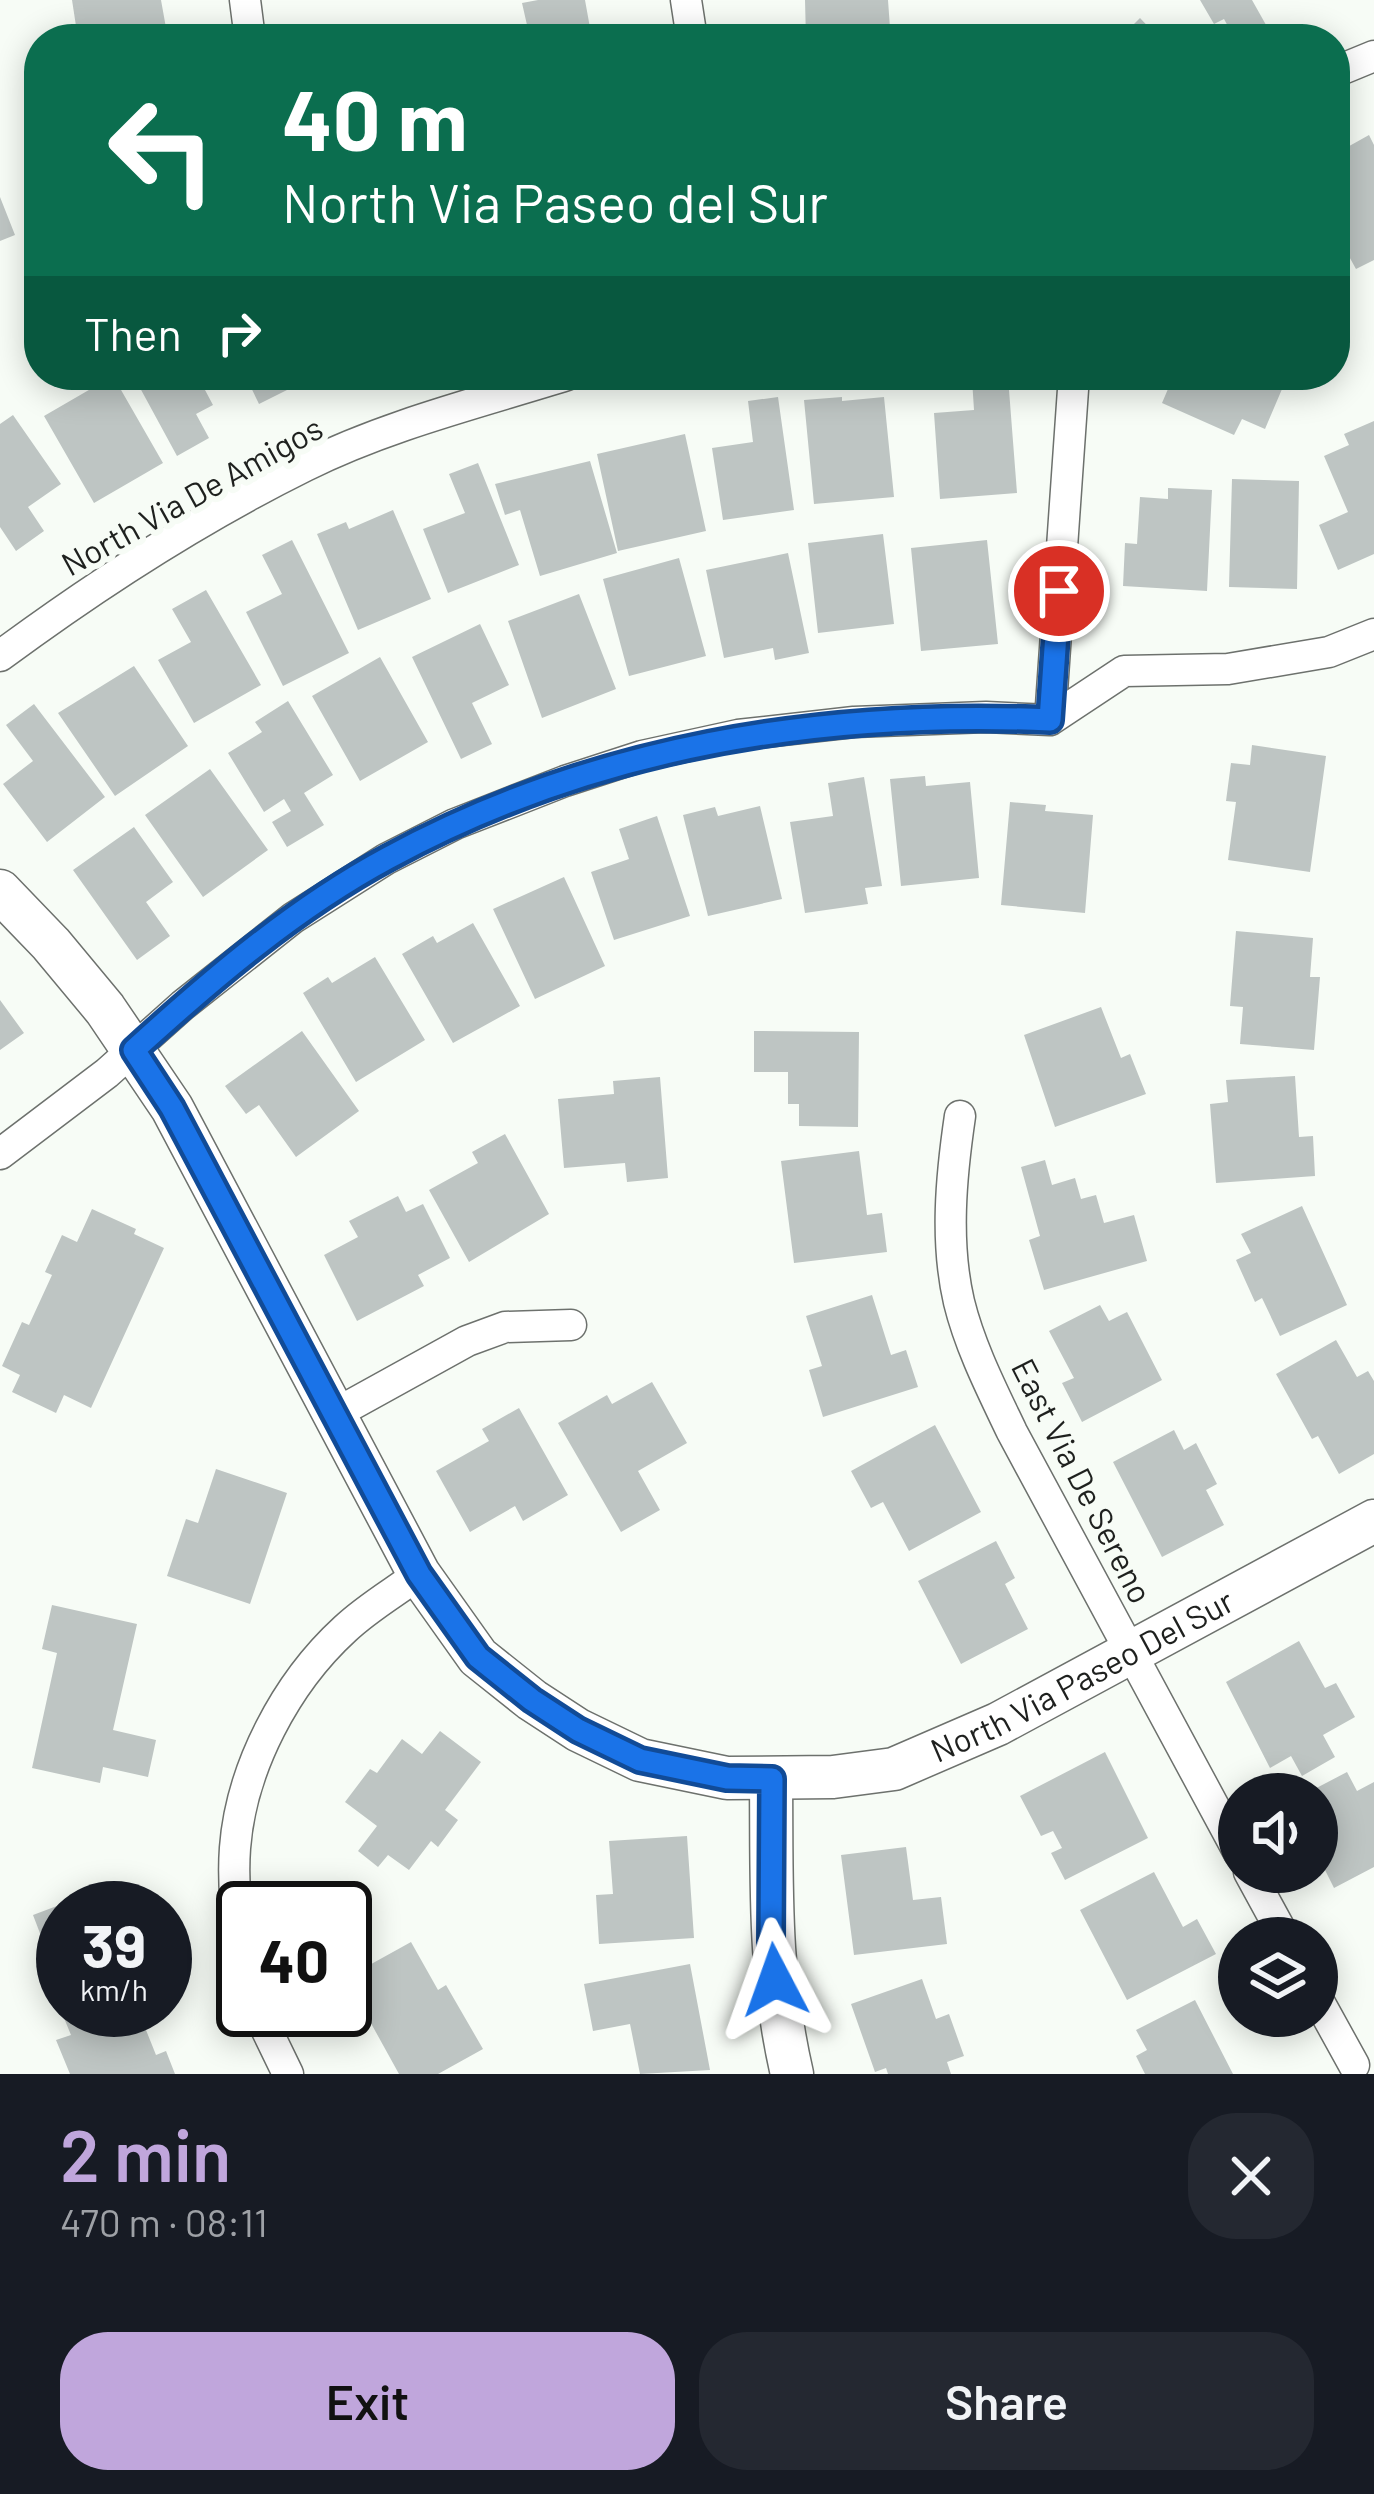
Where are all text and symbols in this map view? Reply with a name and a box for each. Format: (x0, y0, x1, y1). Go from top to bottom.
text: 40 m (282, 67, 468, 168)
icon: left (84, 72, 240, 228)
text: North Via Paseo del Sur (282, 169, 828, 234)
icon: right (206, 300, 272, 366)
text: Then (84, 306, 182, 360)
street label: North Via De Amigos (54, 407, 329, 583)
pin (1008, 540, 1110, 642)
icon: arrive (1026, 558, 1092, 624)
street label: East Via De Sereno (1004, 1352, 1162, 1609)
street label: North Via Paseo Del Sur (924, 1580, 1240, 1770)
map controls (1218, 1773, 1338, 2037)
button: sound (1218, 1773, 1338, 1893)
speed limit sign: 40 (216, 1881, 372, 2037)
text: 39 (82, 1908, 146, 1980)
position arrow (712, 1917, 838, 2043)
button: layers (1218, 1917, 1338, 2037)
text: km/h (80, 1971, 148, 2007)
text: 2 min (60, 2110, 231, 2196)
button: close (1188, 2113, 1314, 2239)
text: 470 m · 08:11 (60, 2198, 268, 2245)
button: Exit (60, 2332, 675, 2470)
button: Share (699, 2332, 1314, 2470)

